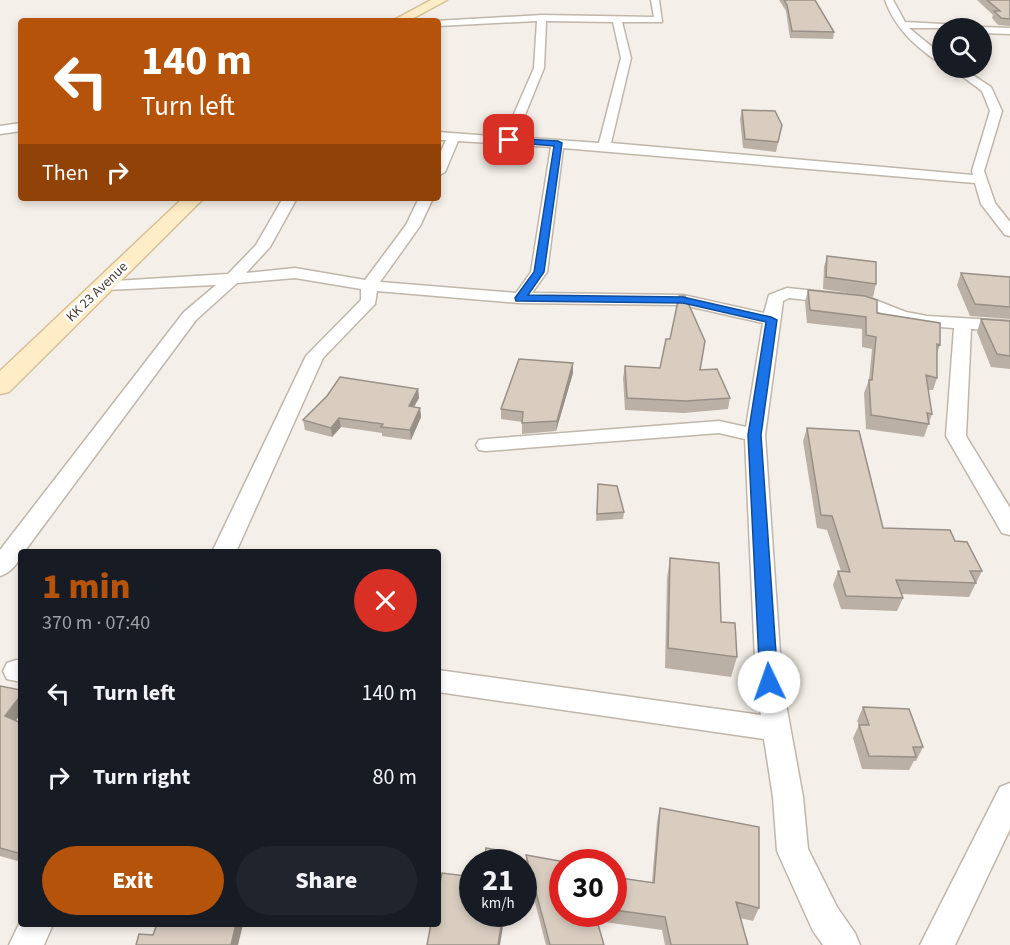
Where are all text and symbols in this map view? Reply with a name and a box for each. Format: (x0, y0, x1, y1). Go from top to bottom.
map controls (932, 18, 992, 78)
button: search (932, 18, 992, 78)
text: 140 m (141, 31, 252, 91)
icon: left (42, 42, 120, 120)
text: Turn left (141, 87, 235, 126)
pin (483, 114, 534, 165)
icon: arrive (492, 123, 525, 156)
icon: right (101, 156, 134, 189)
text: Then (42, 157, 89, 189)
street label: KK 23 Avenue (62, 257, 132, 327)
text: 1 min (42, 561, 130, 612)
button: close (354, 569, 417, 632)
text: 370 m · 07:40 (42, 609, 150, 637)
position arrow (737, 650, 801, 714)
icon: left (42, 677, 75, 710)
text: Turn left (93, 677, 175, 709)
text: 140 m (362, 677, 417, 709)
icon: right (42, 761, 75, 794)
text: Turn right (93, 761, 190, 793)
text: 80 m (372, 761, 417, 793)
button: Exit (42, 846, 224, 915)
button: Share (236, 846, 417, 915)
speed limit sign: 30 (549, 849, 627, 927)
text: 21 (482, 859, 514, 902)
text: km/h (481, 893, 515, 914)

